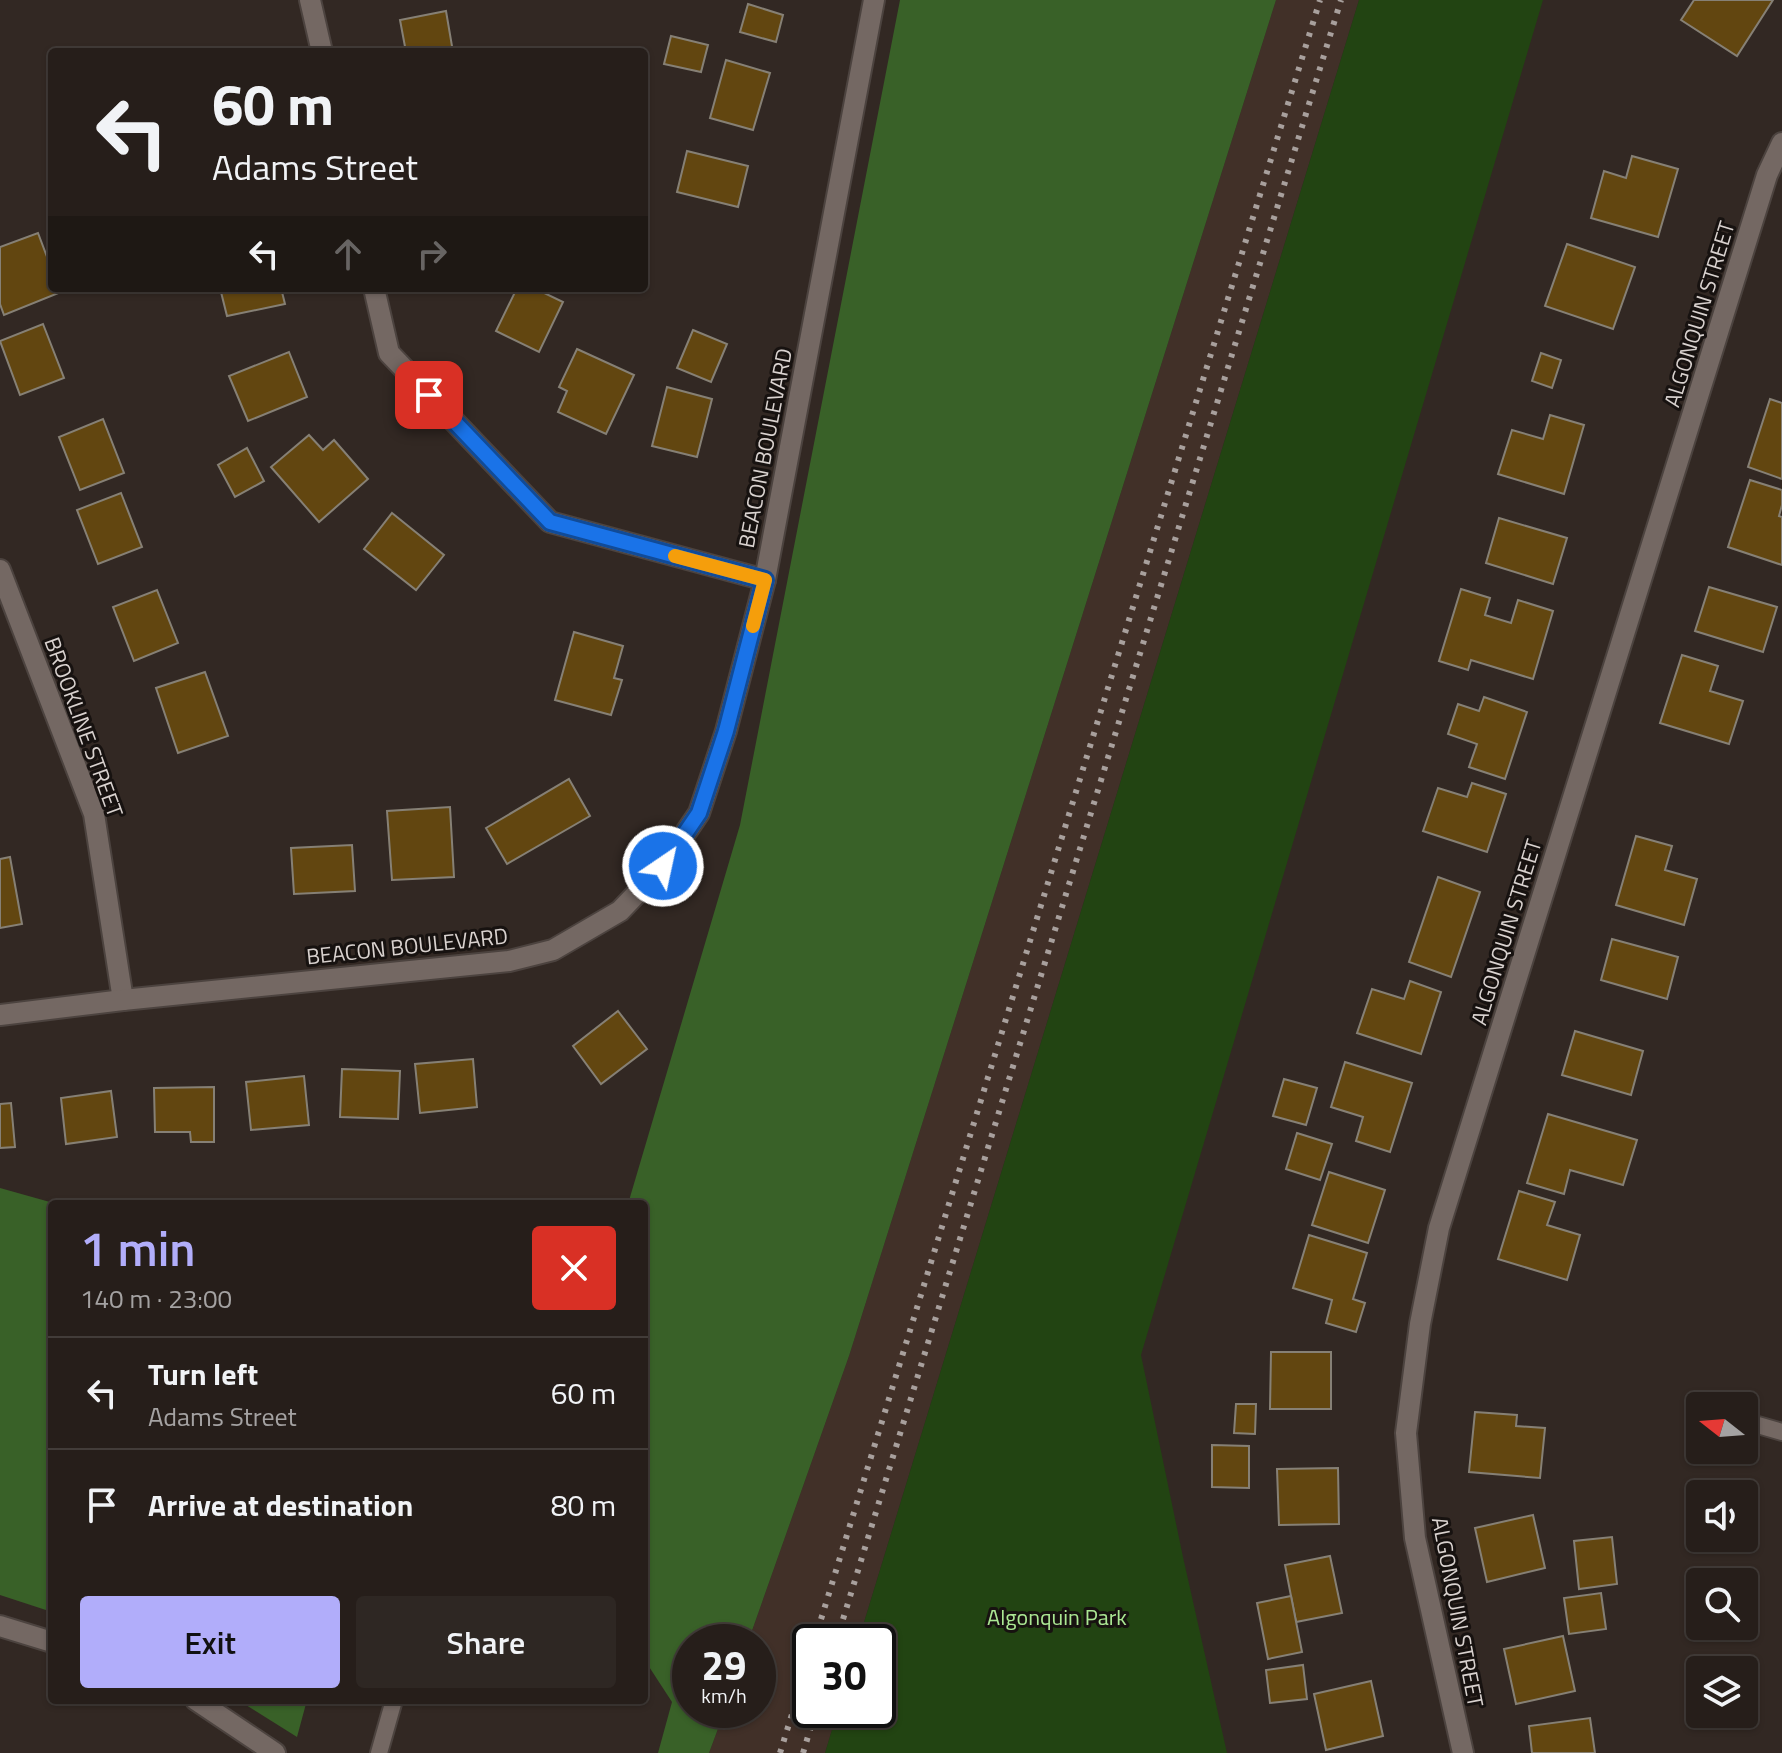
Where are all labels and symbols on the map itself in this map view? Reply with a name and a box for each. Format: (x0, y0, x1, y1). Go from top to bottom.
street label: ALGONQUIN STREET (1655, 216, 1744, 411)
street label: BEACON BOULEVARD (729, 345, 801, 551)
pin (395, 361, 463, 429)
street label: BROOKLINE STREET (36, 632, 133, 822)
position arrow (621, 824, 705, 908)
street label: ALGONQUIN STREET (1462, 834, 1551, 1029)
street label: BEACON BOULEVARD (305, 919, 509, 973)
north arrow (1686, 1392, 1758, 1464)
street label: ALGONQUIN STREET (1423, 1514, 1493, 1710)
park label: Algonquin Park (987, 1600, 1127, 1634)
speed limit sign: 30 (792, 1624, 896, 1728)

